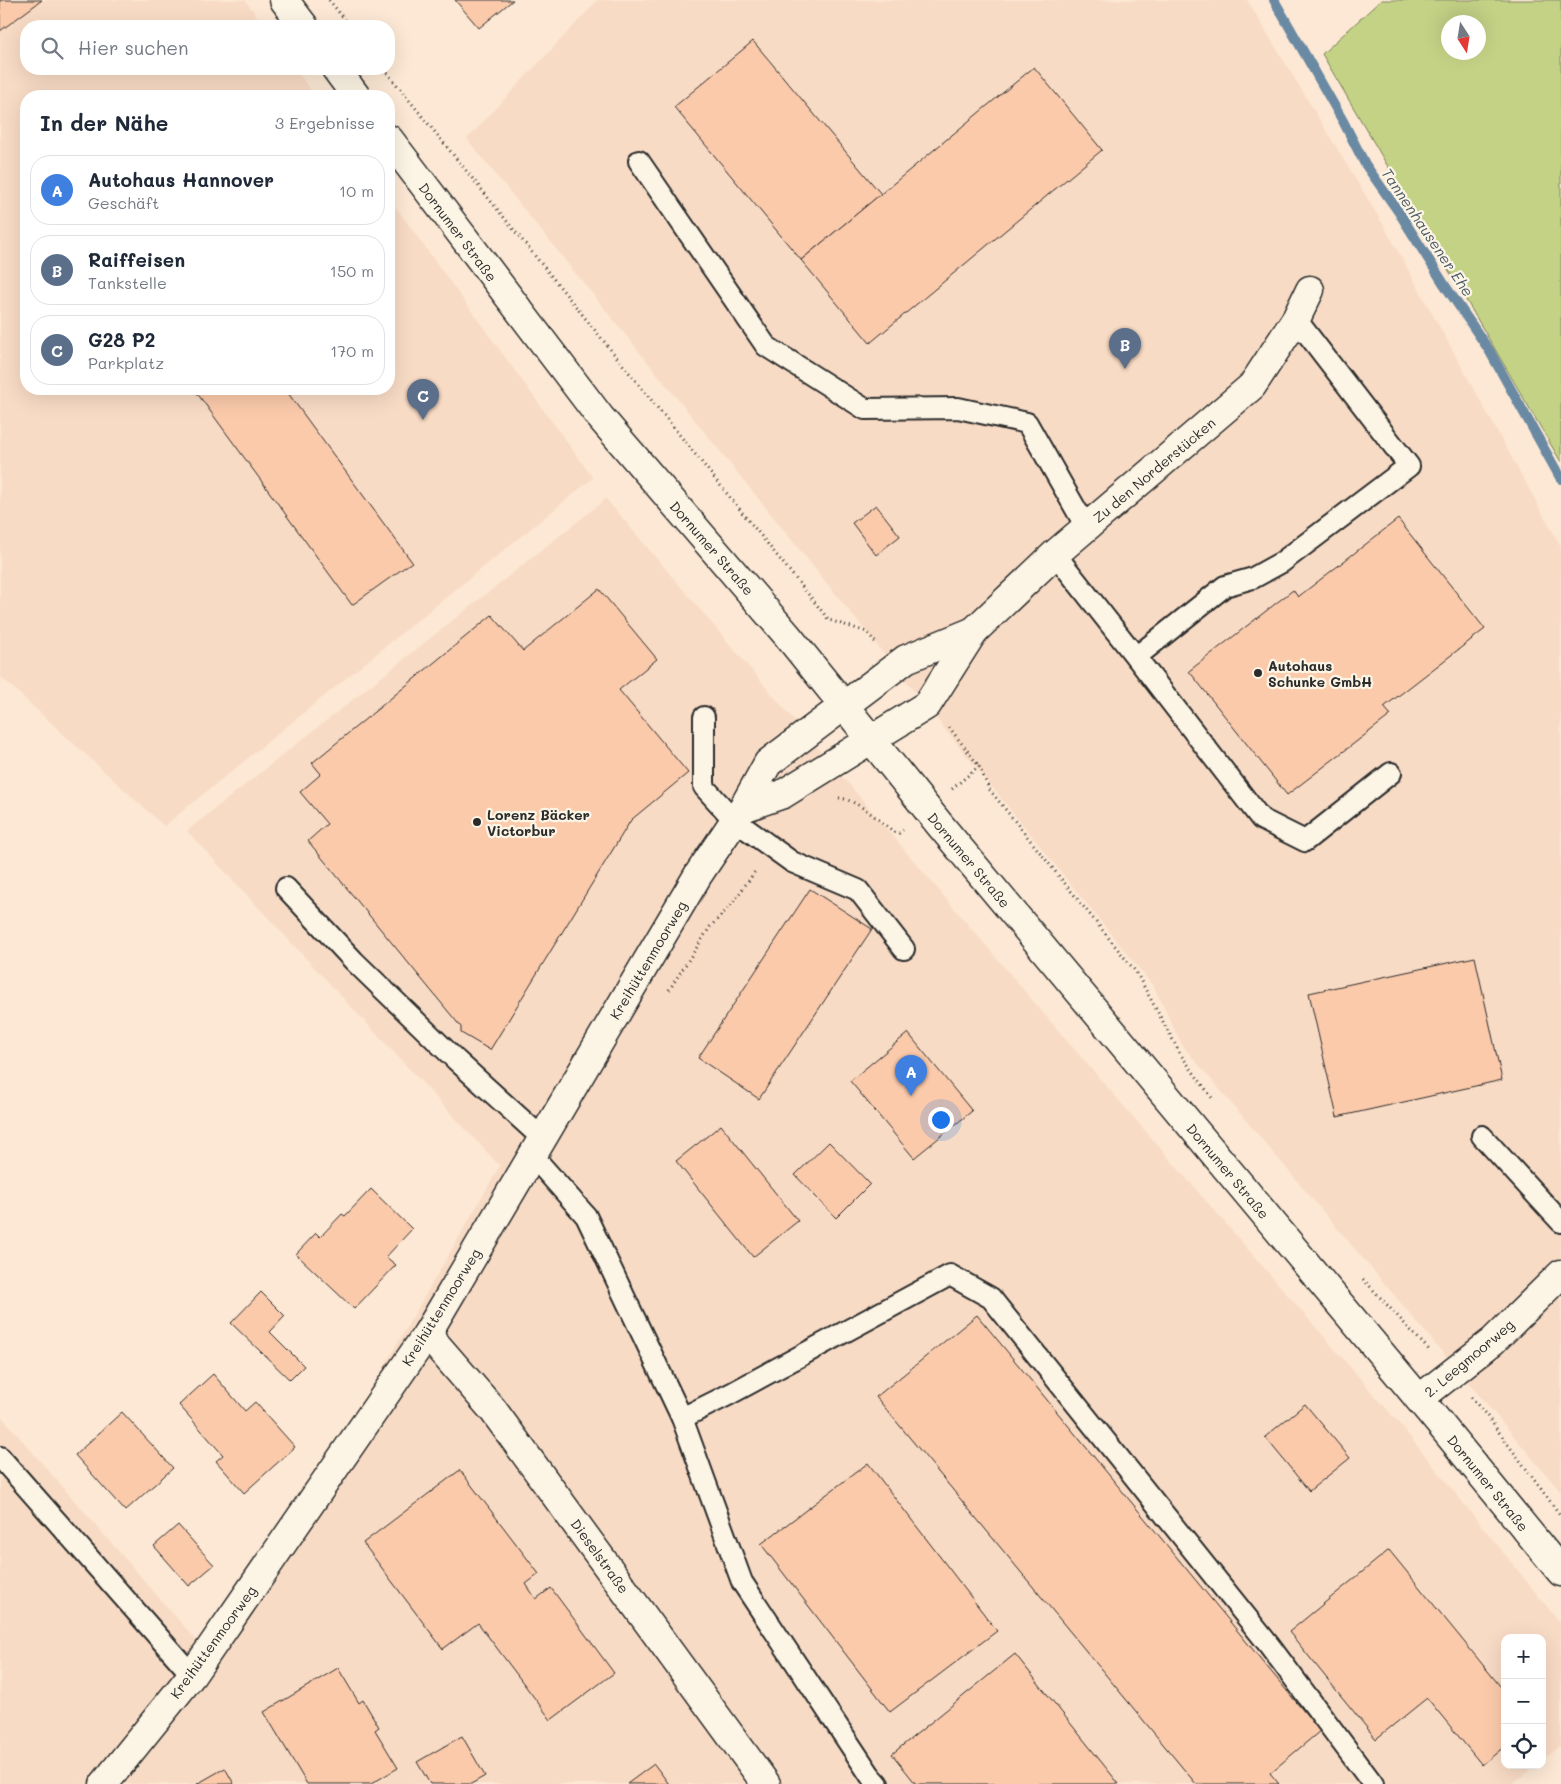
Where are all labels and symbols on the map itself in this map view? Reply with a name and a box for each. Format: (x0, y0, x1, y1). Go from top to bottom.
north arrow (1441, 15, 1486, 60)
water label: Tannenhausener Ehe (1378, 164, 1478, 300)
street label: Dornumer Straße (415, 179, 501, 285)
pin: B (1109, 328, 1141, 369)
pin: C (407, 379, 439, 420)
street label: Zu den Norderstücken (1089, 413, 1219, 527)
street label: Dornumer Straße (666, 497, 758, 599)
place label: Autohaus Schunke GmbH (1268, 656, 1372, 691)
marker: Autohaus Schunke GmbH (1252, 667, 1264, 679)
place label: Lorenz Bäcker Victorbur (487, 805, 590, 840)
street label: Dornumer Straße (923, 808, 1015, 912)
marker: Lorenz Bäcker Victorbur (471, 816, 483, 828)
street label: Kreihüttenmoorweg (605, 897, 691, 1023)
pin: A (895, 1055, 927, 1096)
your location (928, 1107, 954, 1133)
street label: Dornumer Straße (1182, 1119, 1274, 1223)
street label: Kreihüttenmoorweg (397, 1245, 485, 1369)
street label: 2. Leegmoorweg (1420, 1315, 1518, 1401)
street label: Dornumer Straße (1443, 1431, 1533, 1535)
street label: Dieselstraße (567, 1515, 633, 1597)
street label: Kreihüttenmoorweg (166, 1582, 260, 1702)

